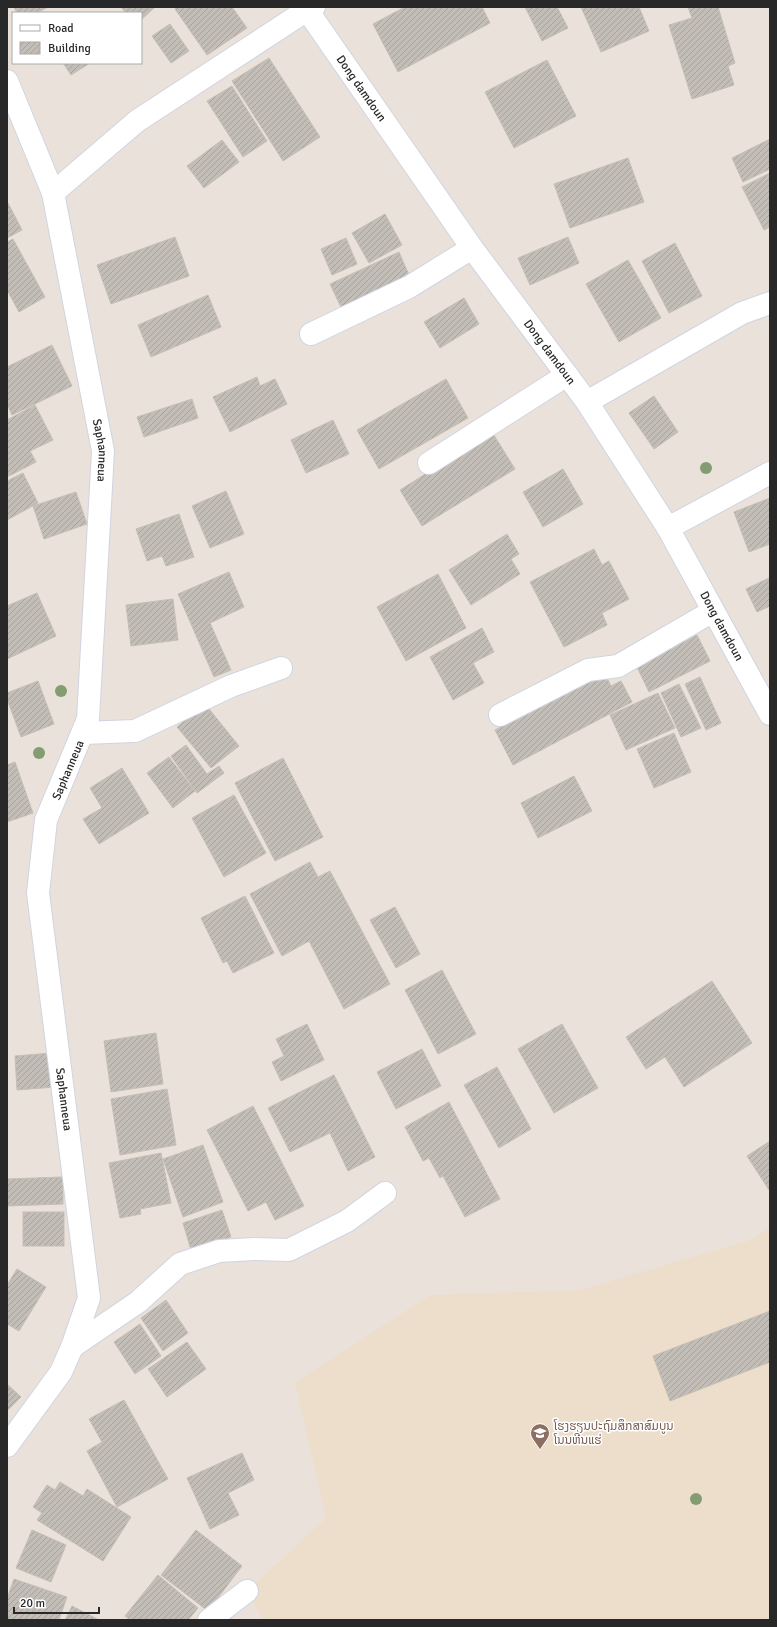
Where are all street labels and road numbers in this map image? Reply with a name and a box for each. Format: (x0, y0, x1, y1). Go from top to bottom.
street label: Dong damdoun (333, 53, 389, 125)
street label: Dong damdoun (520, 317, 578, 388)
street label: Saphanneua (89, 418, 110, 482)
street label: Dong damdoun (696, 589, 746, 664)
street label: Saphanneua (49, 738, 88, 802)
street label: Saphanneua (52, 1067, 75, 1132)

